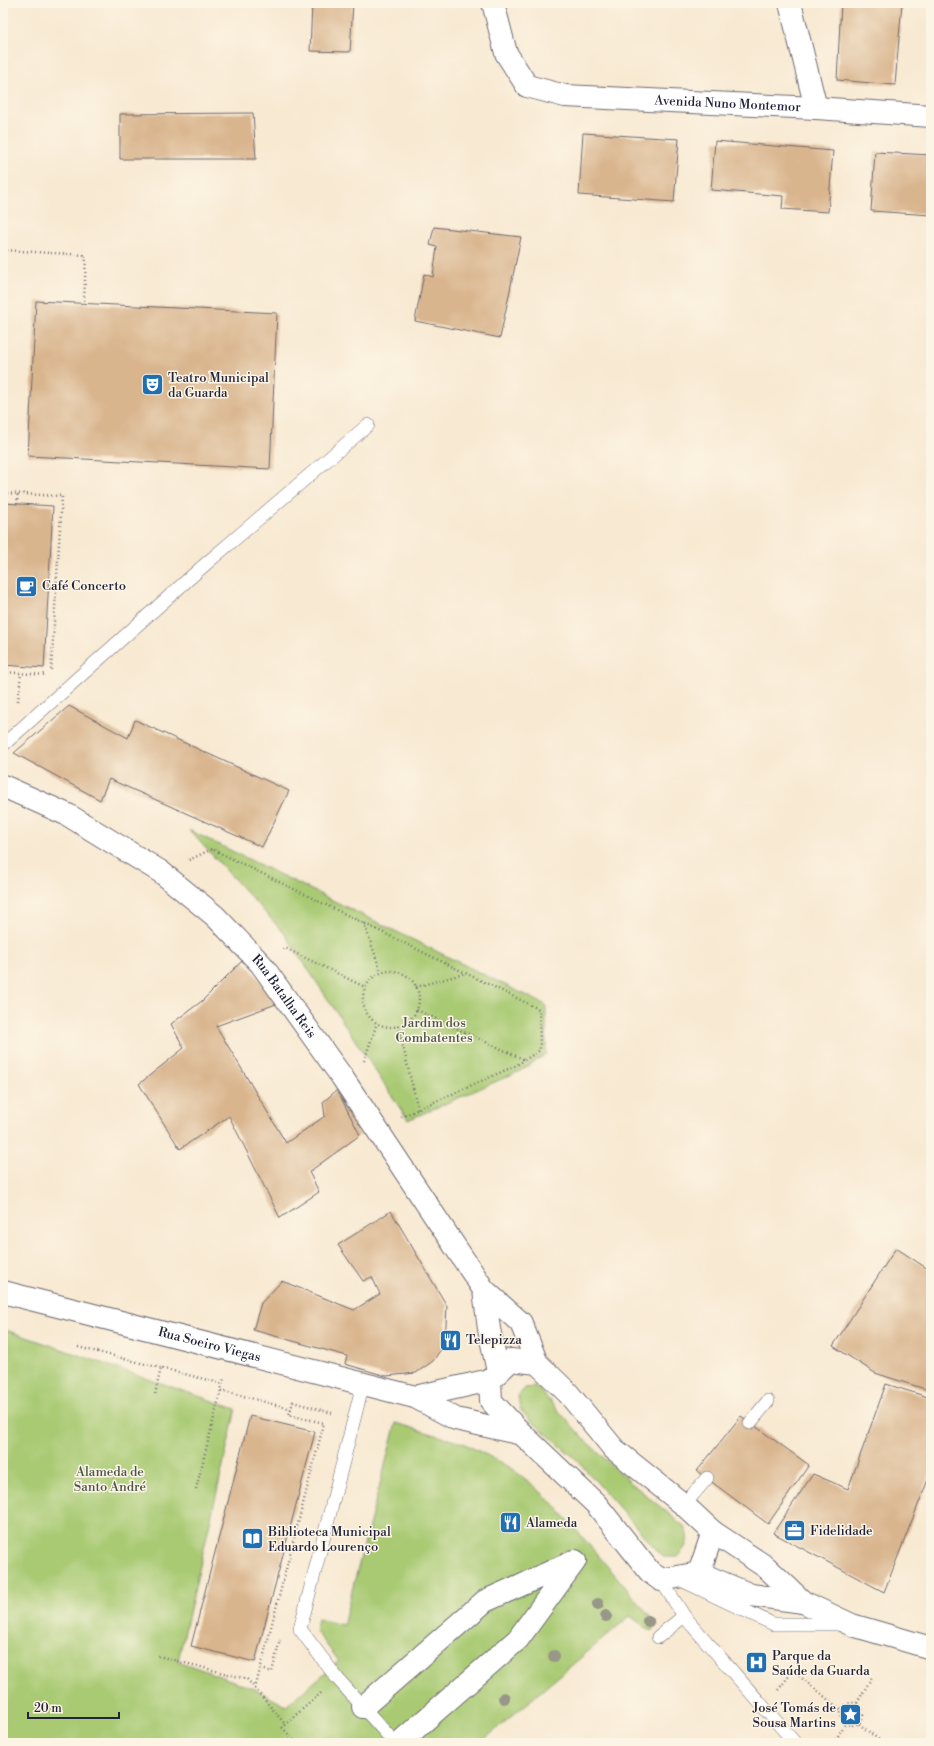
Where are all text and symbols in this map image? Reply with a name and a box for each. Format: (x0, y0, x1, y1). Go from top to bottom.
street label: Avenida Nuno Montemor (653, 92, 802, 115)
place label: Teatro Municipal da Guarda (168, 370, 269, 401)
theatre icon: Teatro Municipal da Guarda (140, 372, 166, 398)
cafe icon: Café Concerto (13, 573, 39, 599)
place label: Café Concerto (42, 578, 126, 594)
street label: Rua Batalha Reis (248, 951, 320, 1041)
park label: Jardim dos Combatentes (395, 1015, 473, 1046)
street label: Rua Soeiro Viegas (156, 1324, 263, 1365)
restaurant icon: Telepizza (437, 1327, 463, 1353)
place label: Telepizza (466, 1332, 522, 1348)
park label: Alameda de Santo André (74, 1464, 147, 1495)
restaurant icon: Alameda (497, 1510, 523, 1536)
place label: Alameda (525, 1515, 578, 1531)
office icon: Fidelidade (781, 1518, 807, 1544)
place label: Fidelidade (810, 1523, 873, 1539)
place label: Biblioteca Municipal Eduardo Lourenço (267, 1524, 391, 1555)
library icon: Biblioteca Municipal Eduardo Lourenço (240, 1526, 266, 1552)
place label: Parque da Saúde da Guarda (772, 1648, 870, 1679)
hospital icon: Parque da Saúde da Guarda (744, 1650, 770, 1676)
scale bar (28, 1694, 119, 1720)
place label: José Tomás de Sousa Martins (752, 1700, 836, 1731)
text: 20 m (34, 1701, 62, 1716)
place icon: José Tomás de Sousa Martins (838, 1702, 864, 1728)

